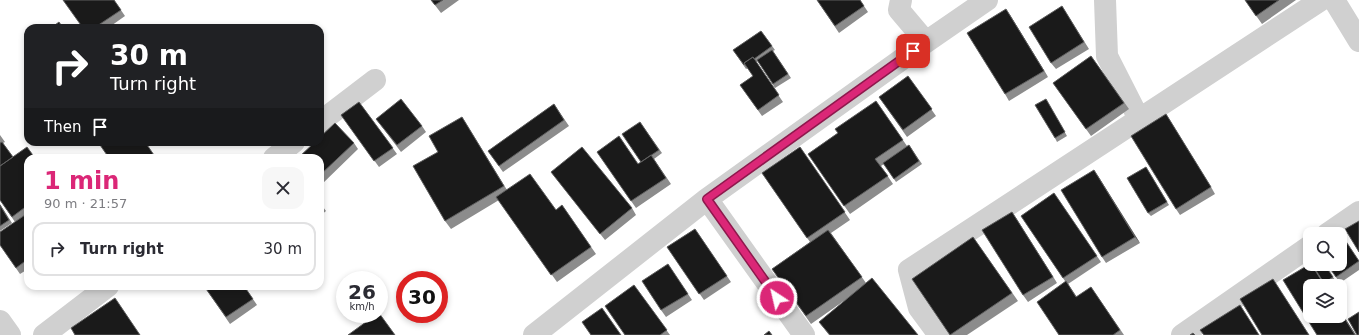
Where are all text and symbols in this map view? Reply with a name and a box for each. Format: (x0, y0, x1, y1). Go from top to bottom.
pin (896, 34, 930, 68)
text: 30 m (110, 39, 188, 72)
icon: right (44, 40, 96, 92)
icon: arrive (902, 40, 924, 62)
text: Turn right (110, 73, 196, 94)
icon: arrive (89, 116, 111, 138)
text: Then (44, 118, 81, 136)
text: 1 min (44, 167, 119, 195)
button: close (262, 167, 304, 209)
text: 90 m · 21:57 (44, 196, 127, 211)
map controls (1303, 227, 1347, 323)
button: search (1303, 227, 1347, 271)
icon: right (46, 238, 68, 260)
text: Turn right (80, 240, 164, 258)
text: 30 m (264, 240, 302, 258)
speed limit sign: 30 (396, 271, 448, 323)
position arrow (756, 277, 798, 319)
button: layers (1303, 279, 1347, 323)
text: 26 (348, 280, 376, 304)
text: km/h (349, 301, 375, 312)

